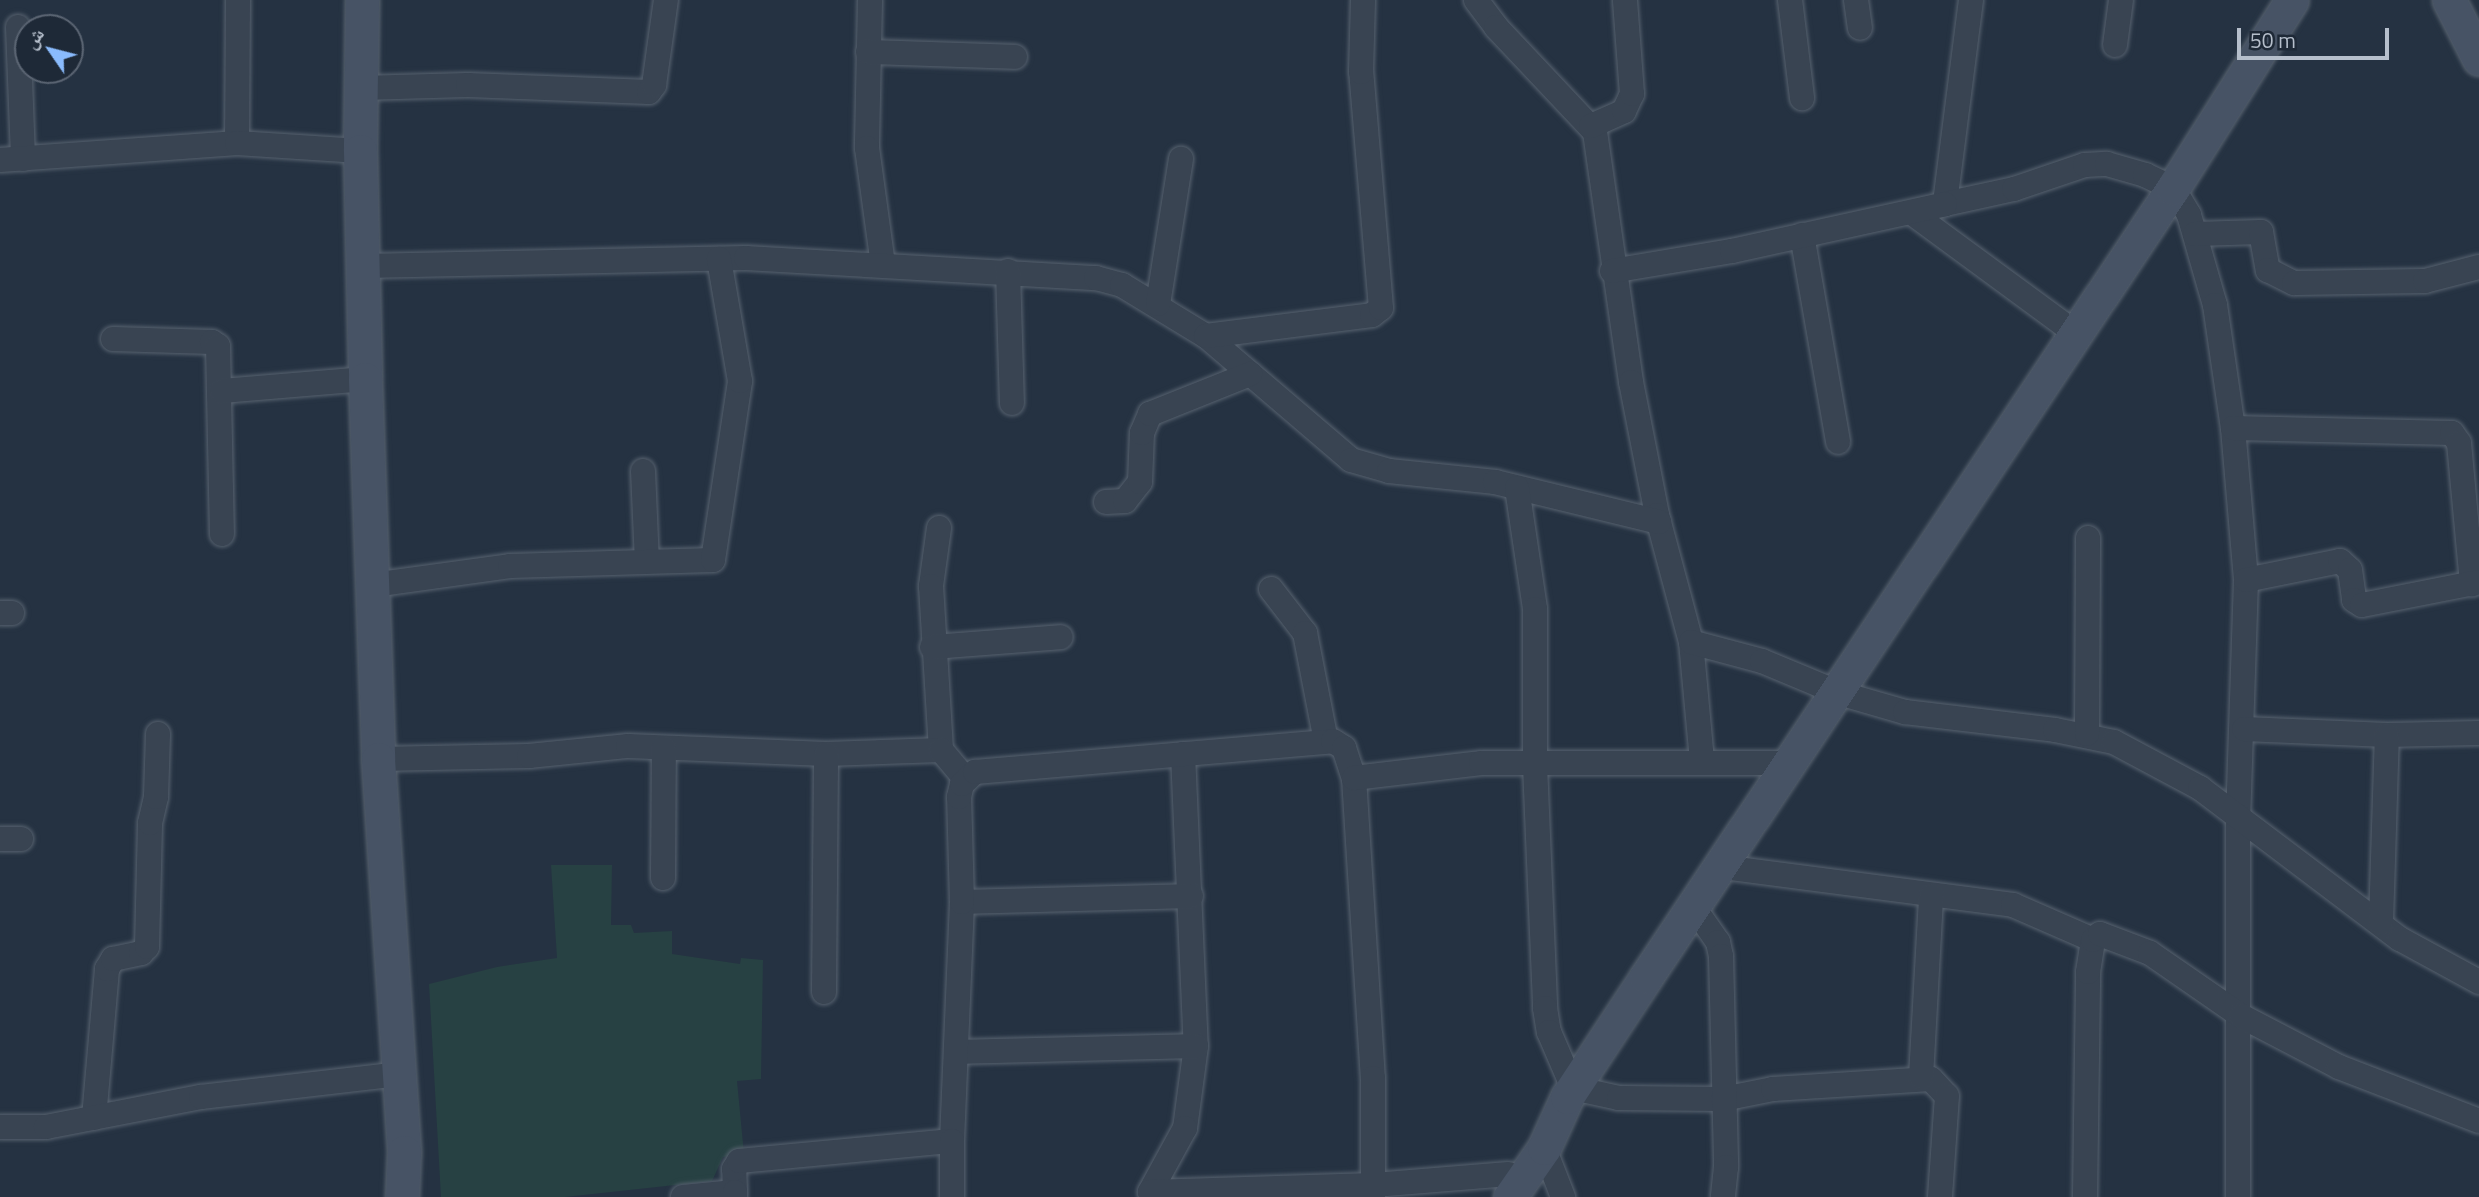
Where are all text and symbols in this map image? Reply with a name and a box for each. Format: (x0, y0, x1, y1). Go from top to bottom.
north arrow (14, 14, 84, 84)
scale bar (2241, 14, 2393, 58)
text: ش (15, 21, 51, 54)
text: 50 m (2250, 24, 2296, 56)

